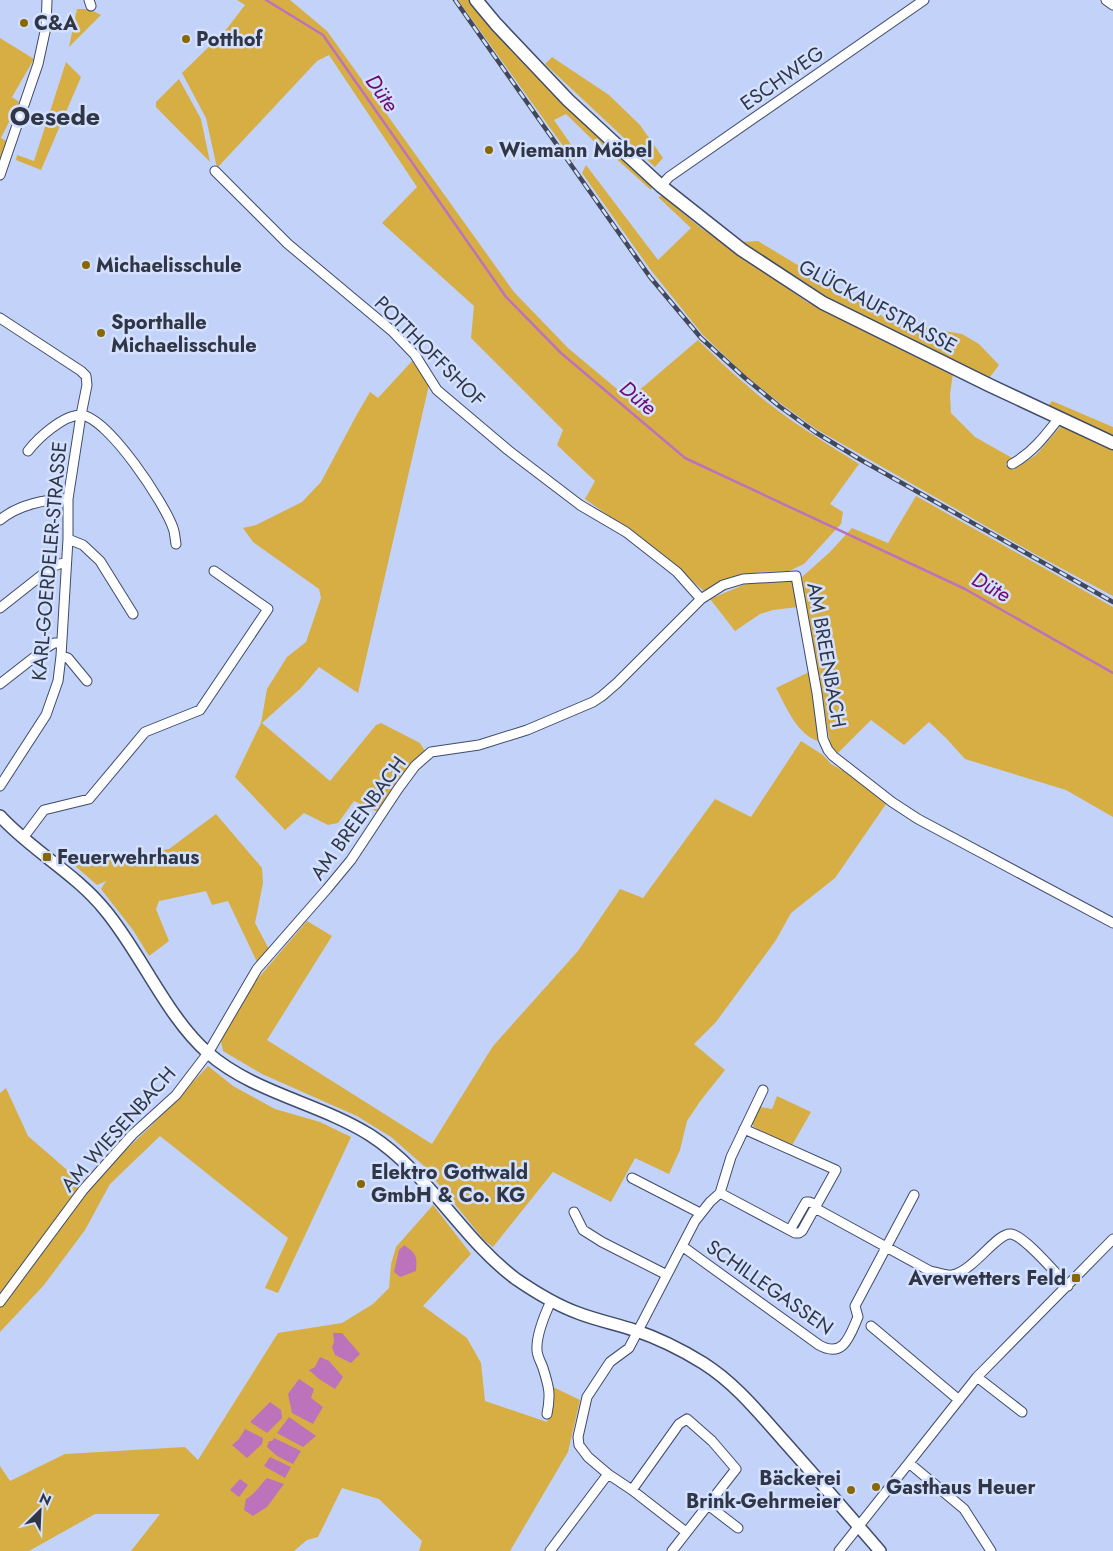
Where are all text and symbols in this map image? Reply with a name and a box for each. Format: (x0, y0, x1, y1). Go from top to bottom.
place label: C&A (34, 9, 78, 38)
marker: C&A (18, 17, 30, 29)
place label: Potthof (196, 25, 264, 54)
marker: Potthof (180, 33, 192, 45)
street label: ESCHWEG (735, 39, 830, 118)
water label: Düte (358, 68, 406, 118)
district label: Oesede (10, 98, 100, 134)
place label: Wiemann Möbel (499, 136, 652, 165)
marker: Wiemann Möbel (483, 144, 495, 156)
place label: Michaelisschule (96, 251, 242, 280)
street label: GLÜCKAUFSTRASSE (794, 252, 962, 360)
marker: Michaelisschule (80, 259, 92, 271)
street label: POTTHOFFSHOF (368, 289, 492, 413)
place label: Sporthalle Michaelisschule (111, 308, 257, 360)
marker: Sporthalle Michaelisschule (95, 327, 107, 339)
water label: Düte (613, 374, 663, 423)
street label: KARL-GOERDELER-STRASSE (25, 440, 74, 682)
water label: Düte (966, 564, 1016, 610)
street label: AM BREENBACH (799, 580, 854, 730)
street label: AM BREENBACH (304, 750, 413, 886)
place label: Feuerwehrhaus (57, 843, 199, 872)
marker: Feuerwehrhaus (41, 851, 53, 863)
street label: AM WIESENBACH (54, 1060, 183, 1199)
place label: Elektro Gottwald GmbH & Co. KG (371, 1158, 528, 1210)
marker: Elektro Gottwald GmbH & Co. KG (355, 1178, 367, 1190)
street label: SCHILLEGASSEN (700, 1233, 839, 1342)
place label: Averwetters Feld (907, 1264, 1066, 1293)
marker: Averwetters Feld (1070, 1272, 1082, 1284)
place label: Bäckerei Brink-Gehrmeier (686, 1464, 842, 1516)
place label: Gasthaus Heuer (886, 1473, 1036, 1502)
marker: Gasthaus Heuer (870, 1481, 882, 1493)
marker: Bäckerei Brink-Gehrmeier (845, 1484, 857, 1496)
north arrow (15, 1486, 65, 1536)
text: N (36, 1488, 54, 1511)

